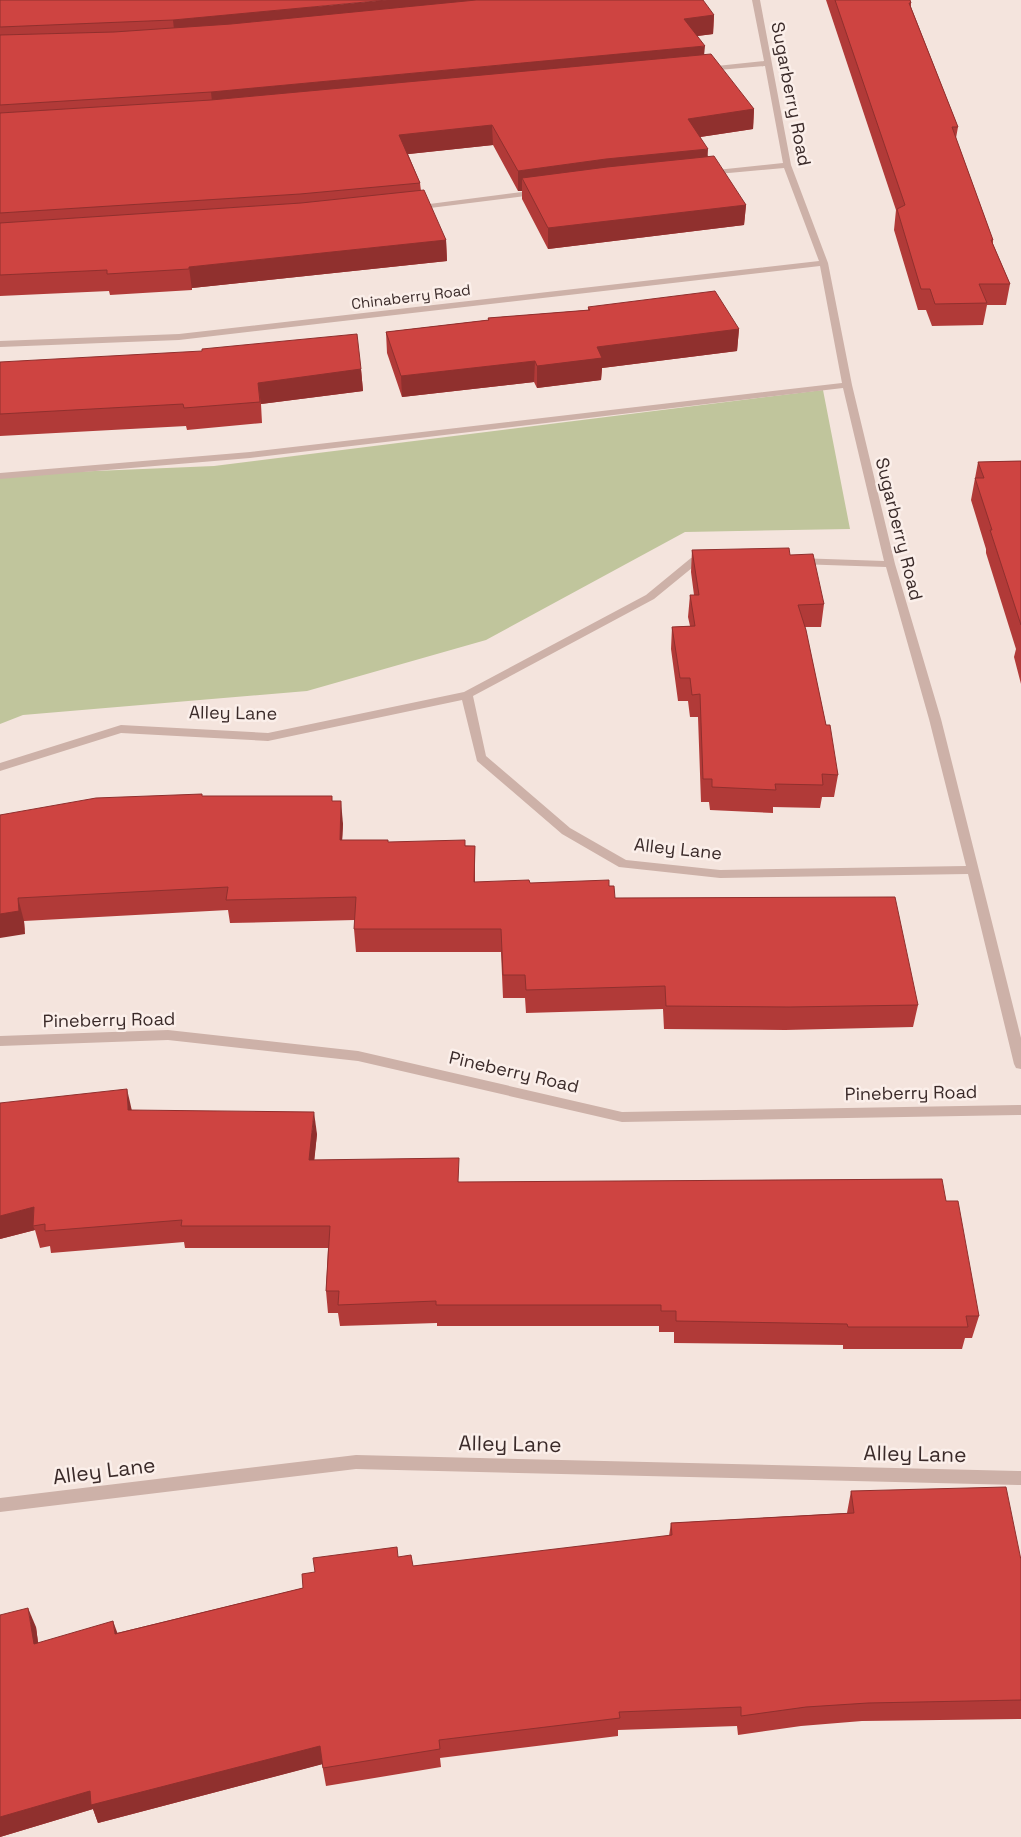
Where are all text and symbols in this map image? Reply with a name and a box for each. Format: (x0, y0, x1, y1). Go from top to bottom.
street label: Sugarberry Road (766, 20, 817, 168)
street label: Chinaberry Road (350, 280, 472, 313)
street label: Sugarberry Road (871, 455, 928, 603)
street label: Alley Lane (189, 700, 277, 725)
street label: Alley Lane (633, 832, 723, 865)
street label: Pineberry Road (43, 1007, 175, 1032)
street label: Pineberry Road (447, 1045, 581, 1098)
street label: Pineberry Road (845, 1080, 977, 1105)
street label: Alley Lane (458, 1429, 562, 1458)
street label: Alley Lane (863, 1439, 967, 1468)
street label: Alley Lane (51, 1451, 157, 1490)

